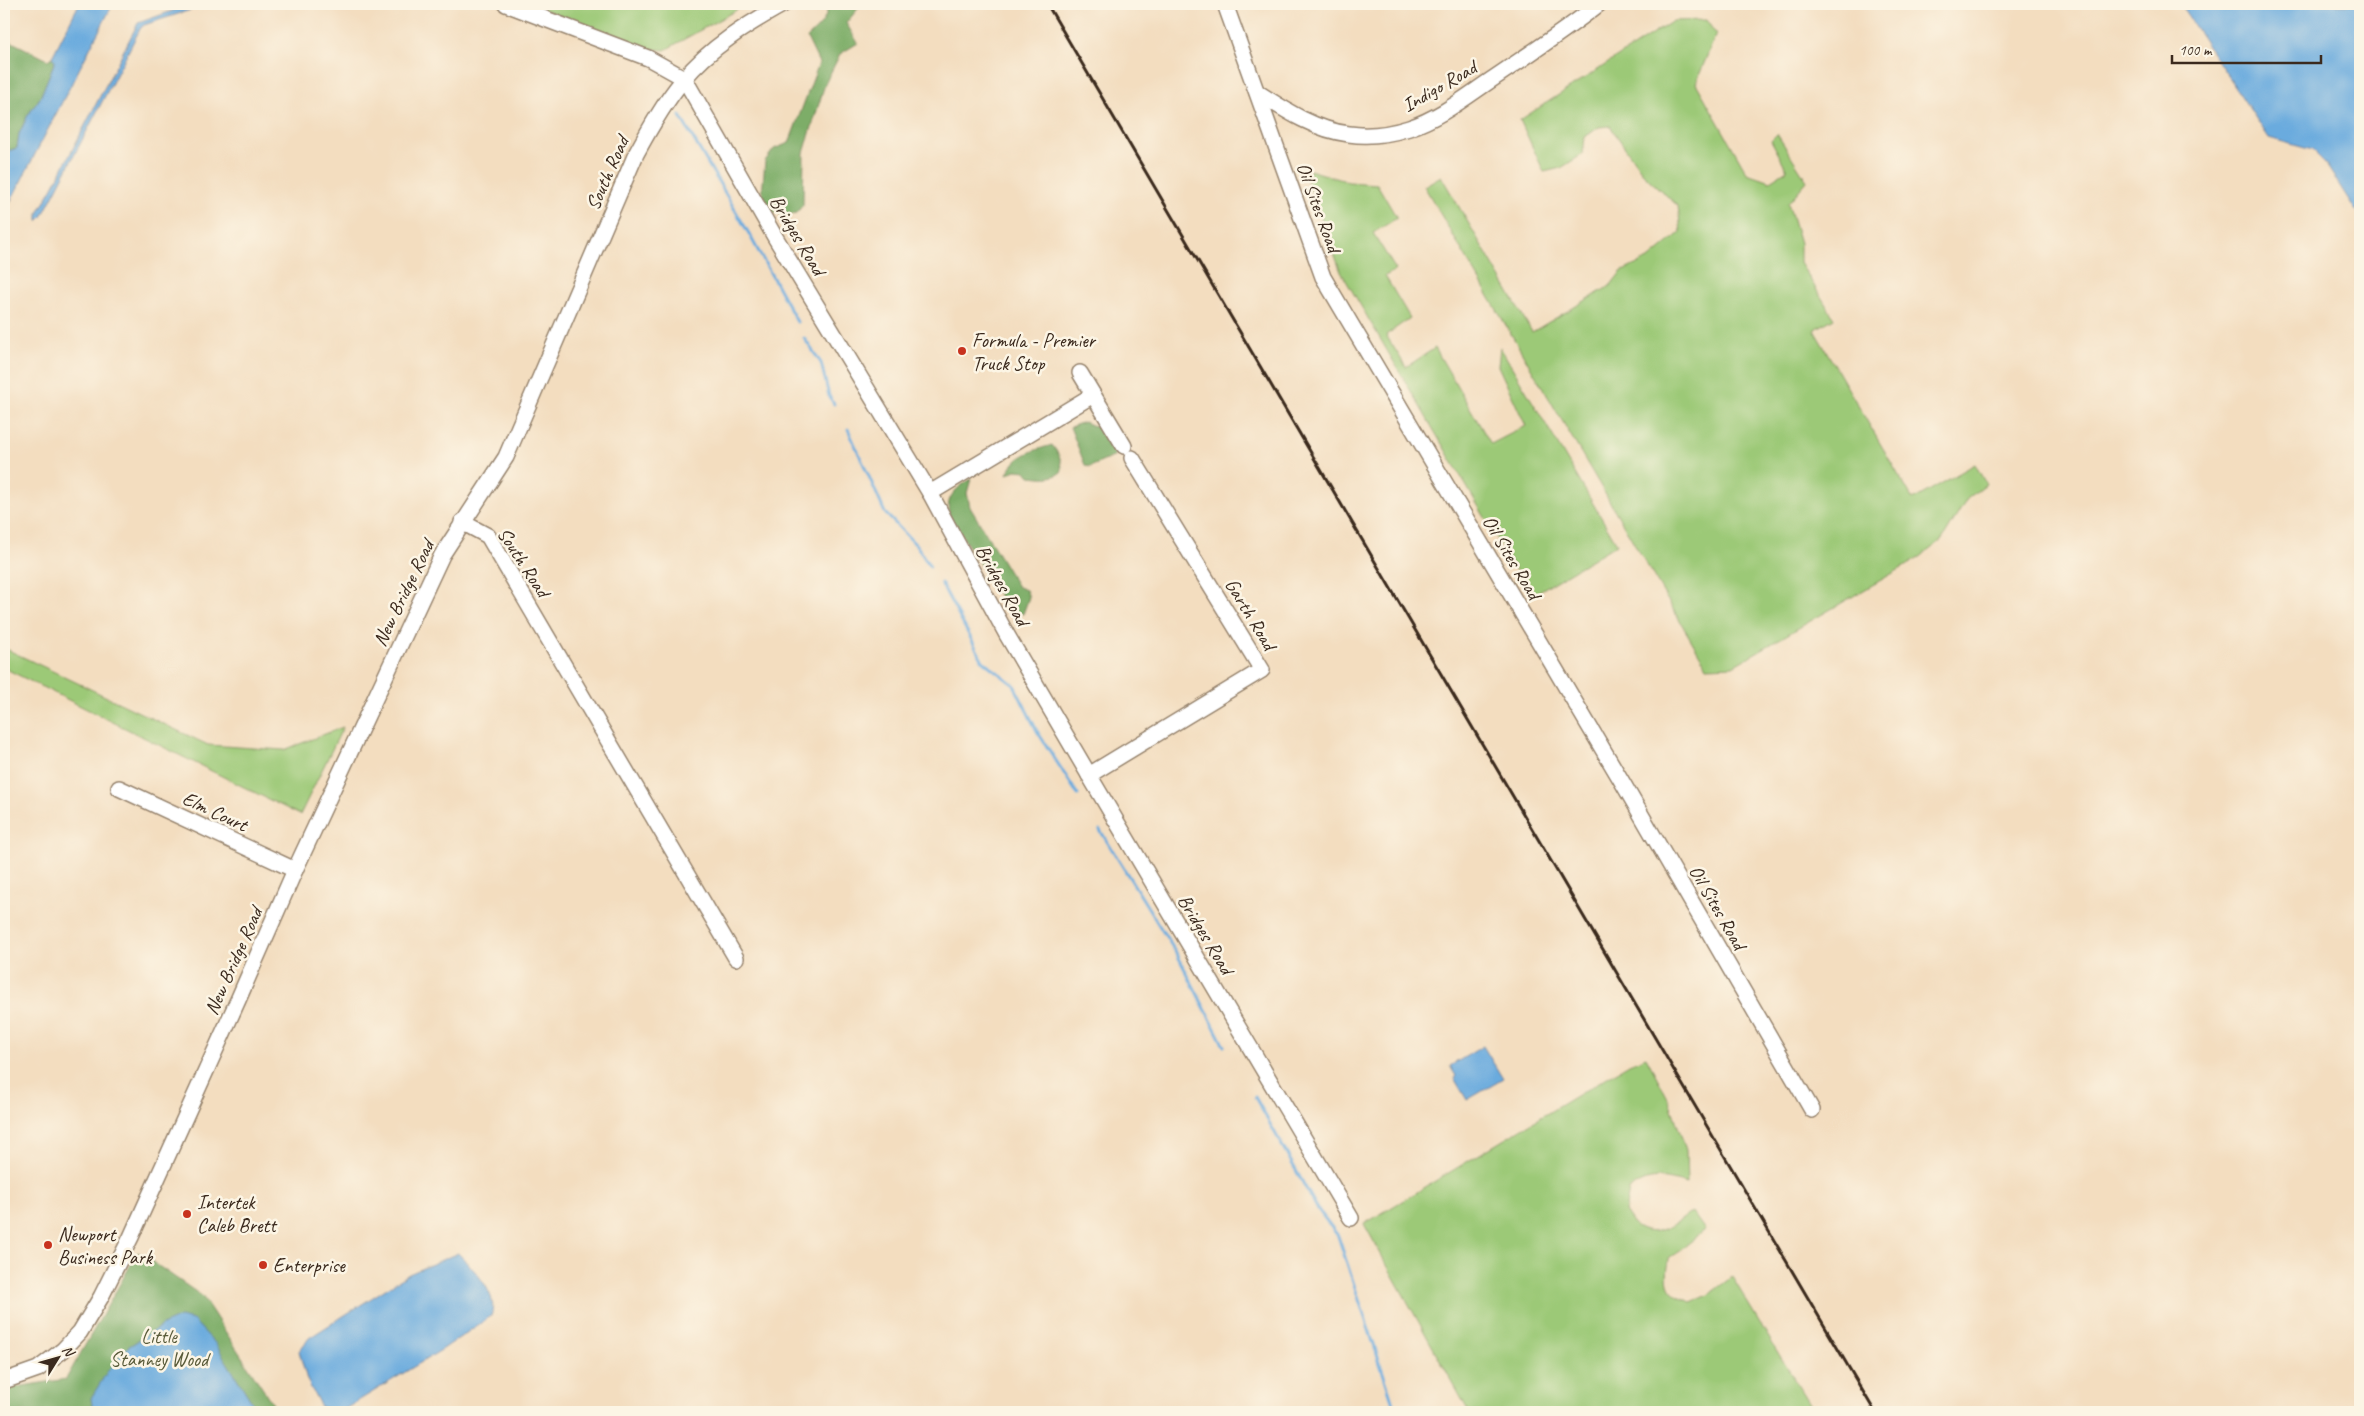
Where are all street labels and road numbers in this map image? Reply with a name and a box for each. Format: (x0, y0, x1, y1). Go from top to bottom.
street label: Indigo Road (1398, 54, 1484, 118)
street label: South Road (580, 130, 636, 214)
street label: Oil Sites Road (1291, 159, 1347, 258)
street label: Bridges Road (764, 191, 833, 282)
street label: Oil Sites Road (1477, 511, 1548, 606)
street label: South Road (492, 523, 557, 604)
street label: New Bridge Road (367, 533, 441, 650)
street label: Bridges Road (970, 540, 1037, 633)
street label: Garth Road (1219, 574, 1283, 657)
street label: Elm Court (178, 786, 253, 838)
street label: Oil Sites Road (1683, 861, 1753, 957)
street label: Bridges Road (1172, 890, 1241, 981)
street label: New Bridge Road (199, 901, 270, 1019)

